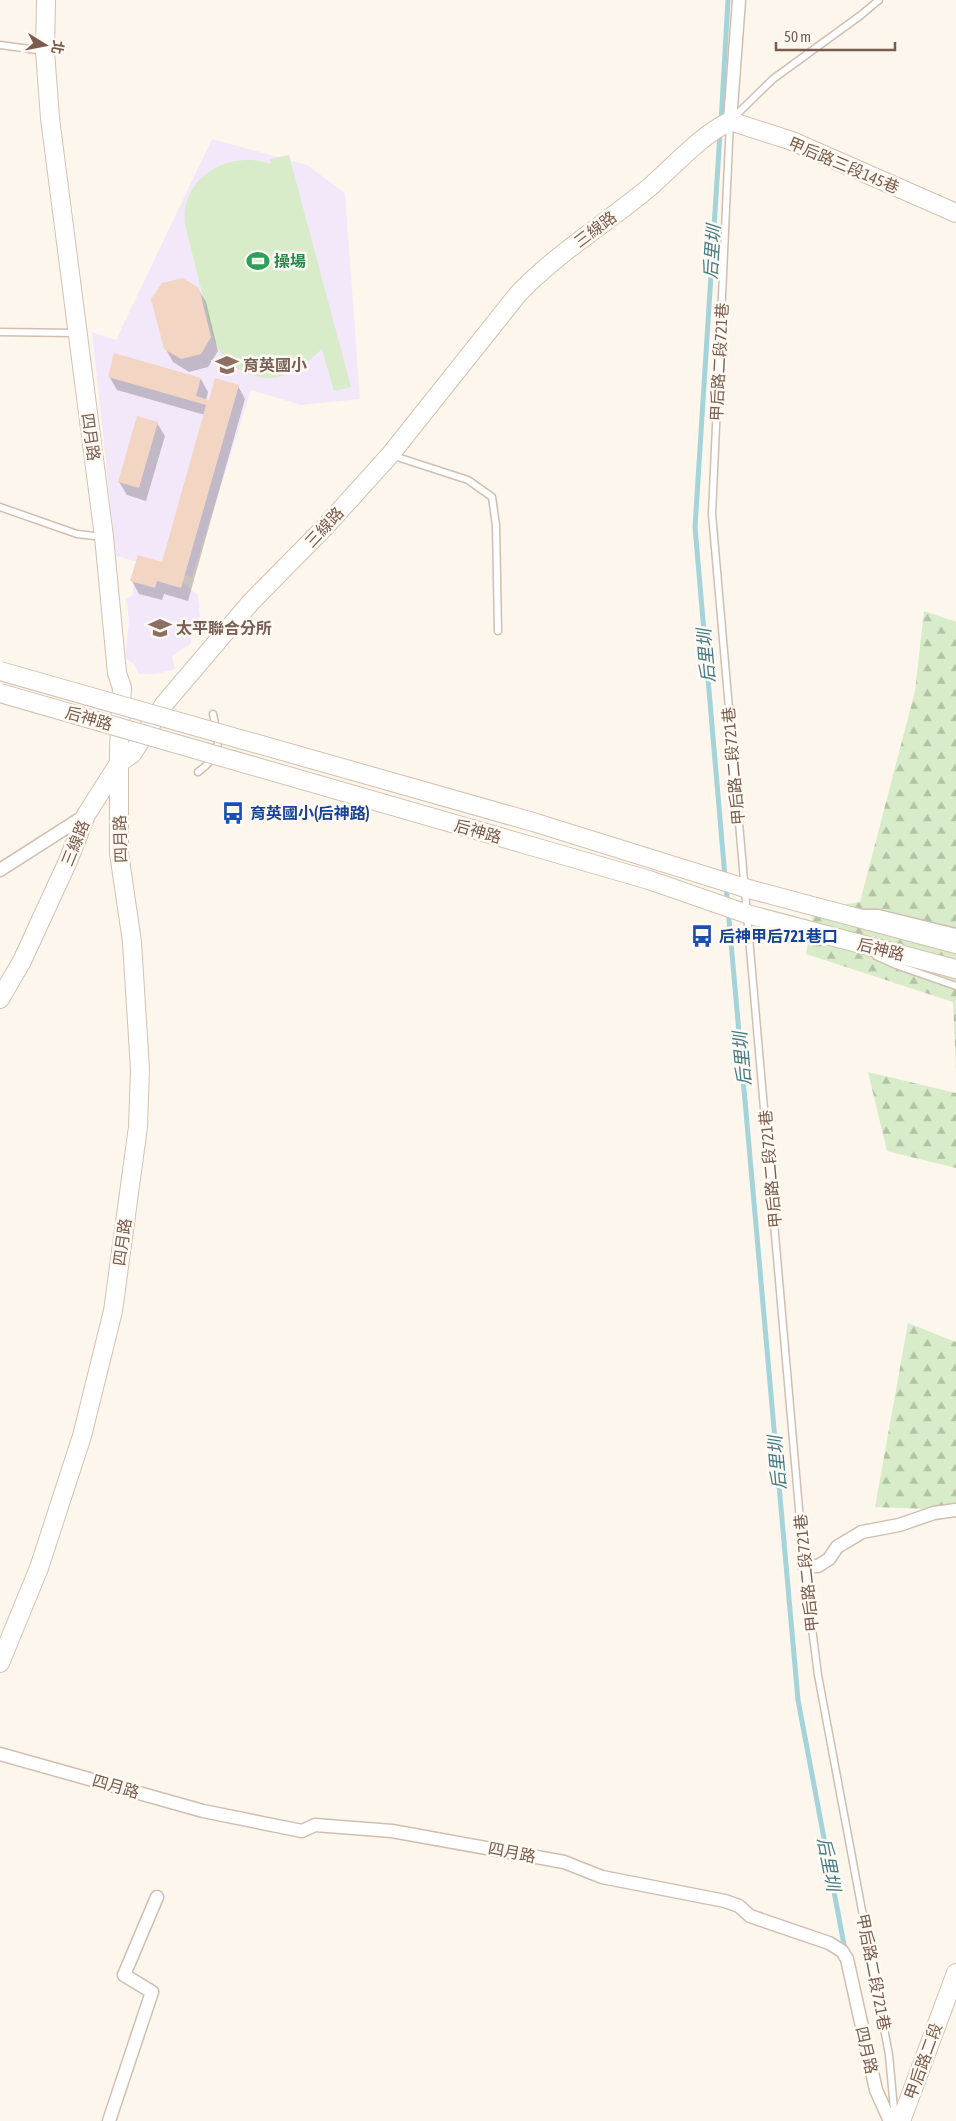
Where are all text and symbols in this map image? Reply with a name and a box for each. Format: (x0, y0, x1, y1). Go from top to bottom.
north arrow (20, 20, 70, 70)
scale bar (776, 20, 895, 52)
text: 50 m (784, 28, 811, 45)
text: 北 (49, 39, 67, 56)
street label: 甲后路三段145巷 (786, 134, 902, 196)
street label: 三線路 (570, 207, 620, 251)
water label: 后里圳 (700, 221, 725, 280)
sports icon: 操場 (245, 248, 271, 274)
place label: 操場 (274, 252, 306, 270)
street label: 甲后路二段721巷 (707, 302, 731, 422)
school or university icon: 育英國小 (214, 352, 240, 378)
place label: 育英國小 (243, 356, 307, 374)
street label: 四月路 (79, 412, 103, 462)
street label: 三線路 (301, 503, 347, 551)
school or university icon: 太平聯合分所 (147, 615, 173, 641)
place label: 太平聯合分所 (176, 619, 272, 637)
water label: 后里圳 (693, 625, 719, 684)
street label: 后神路 (63, 703, 115, 733)
street label: 甲后路二段721巷 (719, 706, 747, 826)
bus stop icon: 育英國小(后神路) (220, 800, 246, 826)
place label: 育英國小(后神路) (250, 804, 370, 822)
street label: 四月路 (110, 815, 130, 863)
street label: 后神路 (452, 816, 504, 846)
street label: 三線路 (58, 817, 92, 869)
bus stop icon: 后神甲后721巷口 (689, 923, 715, 949)
place label: 后神甲后721巷口 (719, 927, 838, 945)
street label: 后神路 (856, 934, 906, 964)
water label: 后里圳 (729, 1028, 755, 1087)
street label: 甲后路二段721巷 (756, 1109, 784, 1229)
street label: 四月路 (110, 1217, 134, 1267)
water label: 后里圳 (764, 1432, 790, 1491)
street label: 甲后路二段721巷 (791, 1513, 821, 1633)
street label: 四月路 (90, 1771, 142, 1801)
water label: 后里圳 (814, 1835, 845, 1895)
street label: 四月路 (487, 1839, 537, 1865)
street label: 甲后路二段721巷 (854, 1912, 894, 2032)
street label: 甲后路二段 (901, 2020, 945, 2102)
street label: 四月路 (853, 2025, 881, 2075)

